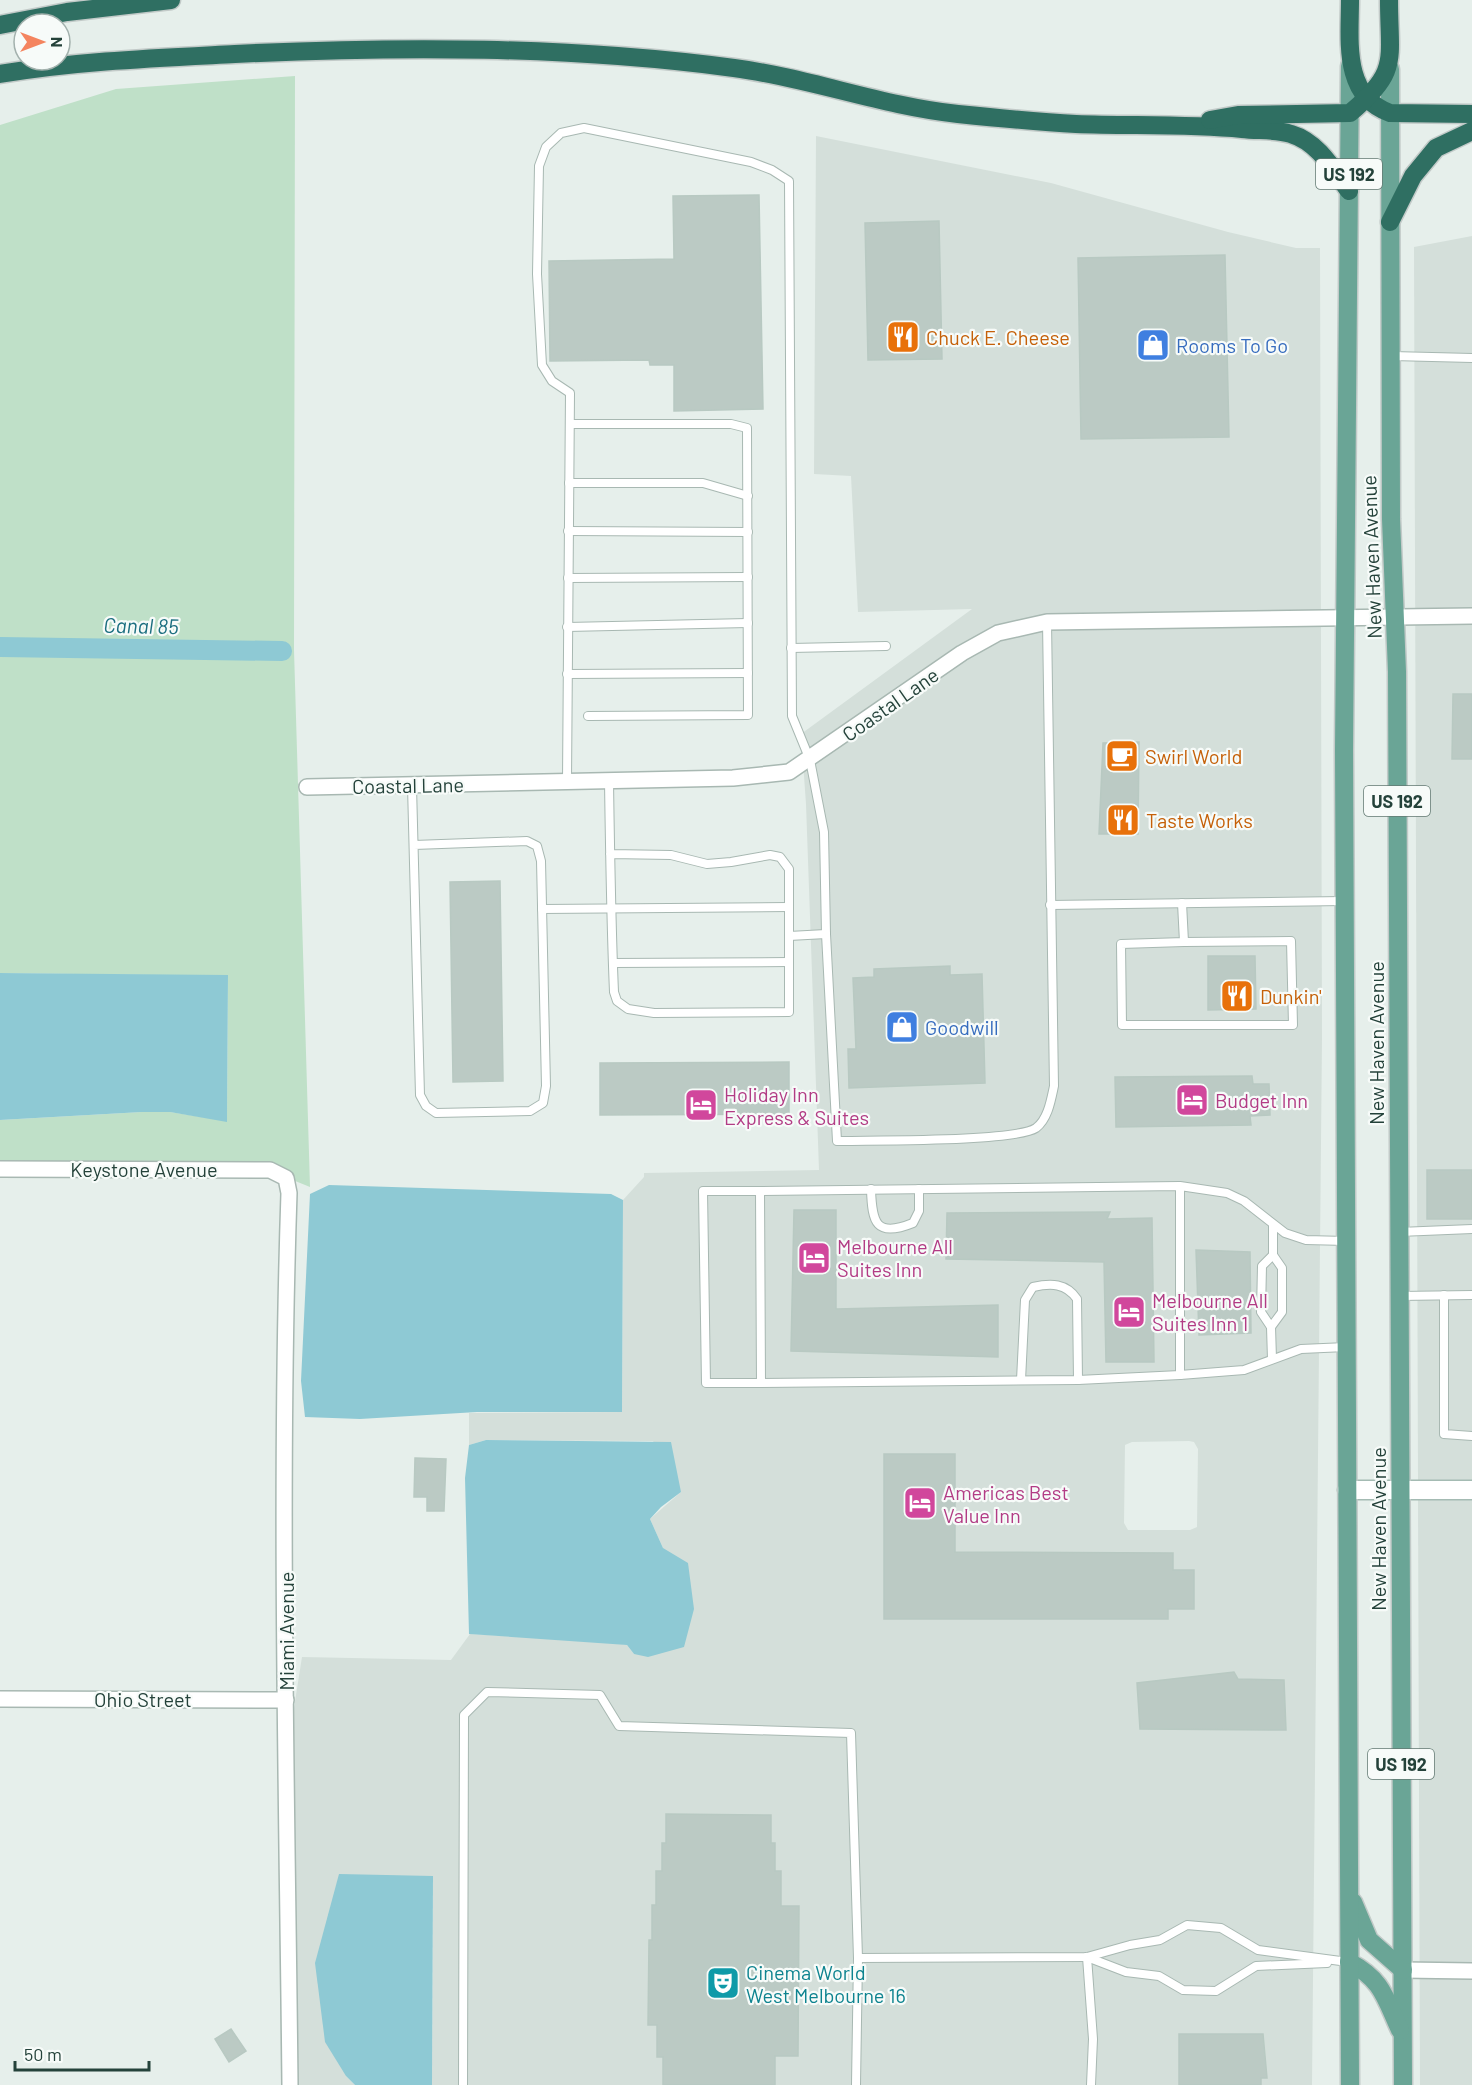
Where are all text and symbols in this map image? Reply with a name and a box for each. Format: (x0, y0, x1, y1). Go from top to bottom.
north arrow (12, 12, 72, 72)
text: N (48, 37, 67, 47)
road number: US 192 (1316, 159, 1382, 189)
restaurant icon: Chuck E. Cheese (885, 319, 921, 355)
place label: Chuck E. Cheese (926, 325, 1070, 349)
shop icon: Rooms To Go (1135, 327, 1171, 363)
place label: Rooms To Go (1176, 333, 1288, 357)
street label: New Haven Avenue (1356, 475, 1386, 639)
water label: Canal 85 (103, 612, 179, 638)
street label: Coastal Lane (837, 662, 943, 746)
cafe icon: Swirl World (1104, 738, 1140, 774)
place label: Swirl World (1145, 744, 1242, 768)
street label: Coastal Lane (352, 772, 464, 798)
road number: US 192 (1364, 786, 1430, 816)
restaurant icon: Taste Works (1105, 802, 1141, 838)
place label: Taste Works (1146, 808, 1253, 832)
street label: New Haven Avenue (1364, 961, 1388, 1125)
restaurant icon: Dunkin' (1219, 978, 1255, 1014)
place label: Dunkin' (1260, 984, 1322, 1008)
shop icon: Goodwill (884, 1009, 920, 1045)
place label: Goodwill (925, 1015, 999, 1039)
place label: Holiday Inn Express & Suites (724, 1082, 869, 1129)
hotel icon: Budget Inn (1174, 1082, 1210, 1118)
hotel icon: Holiday Inn Express & Suites (683, 1087, 719, 1123)
place label: Budget Inn (1215, 1088, 1308, 1112)
street label: Keystone Avenue (70, 1157, 218, 1181)
place label: Melbourne All Suites Inn (837, 1234, 953, 1281)
hotel icon: Melbourne All Suites Inn (796, 1240, 832, 1276)
place label: Melbourne All Suites Inn 1 (1152, 1288, 1268, 1335)
hotel icon: Melbourne All Suites Inn 1 (1111, 1294, 1147, 1330)
street label: New Haven Avenue (1366, 1447, 1390, 1611)
place label: Americas Best Value Inn (943, 1480, 1069, 1527)
hotel icon: Americas Best Value Inn (902, 1485, 938, 1521)
street label: Miami Avenue (274, 1572, 298, 1690)
street label: Ohio Street (94, 1687, 192, 1711)
road number: US 192 (1368, 1749, 1434, 1779)
place label: Cinema World West Melbourne 16 (746, 1960, 906, 2007)
theatre icon: Cinema World West Melbourne 16 (705, 1965, 741, 2001)
scale bar (15, 2034, 148, 2072)
text: 50 m (24, 2043, 62, 2065)

